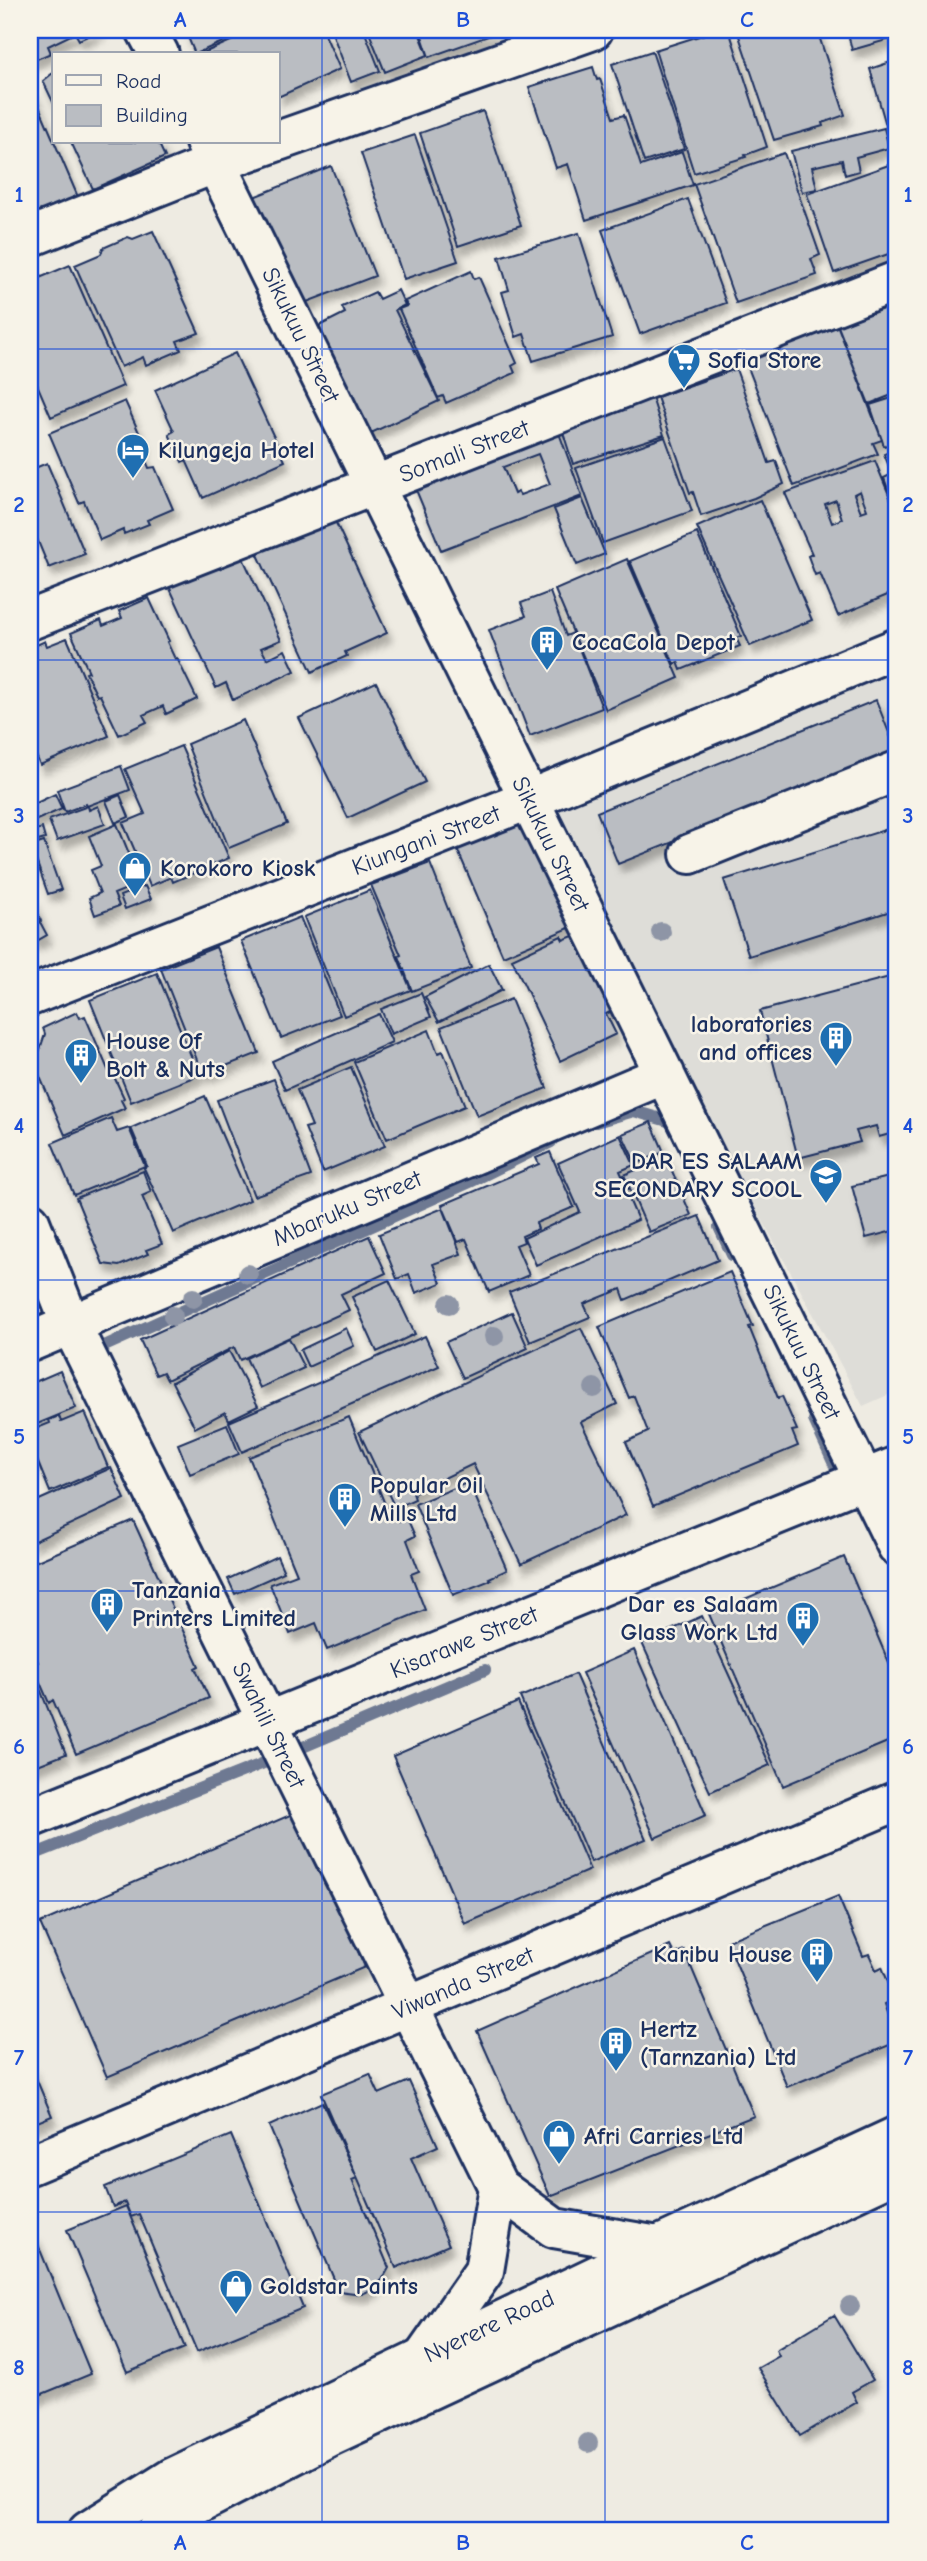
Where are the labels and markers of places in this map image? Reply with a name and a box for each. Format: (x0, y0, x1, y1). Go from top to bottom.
supermarket icon: Sofia Store (665, 341, 703, 390)
place label: Sofia Store (708, 346, 821, 374)
hotel icon: Kilungeja Hotel (114, 431, 152, 480)
place label: Kilungeja Hotel (158, 436, 315, 464)
building icon: CocaCola Depot (528, 623, 566, 672)
place label: CocaCola Depot (572, 628, 736, 656)
shop icon: Korokoro Kiosk (116, 849, 154, 898)
place label: Korokoro Kiosk (160, 854, 316, 882)
place label: laboratories and offices (691, 1010, 812, 1066)
building icon: laboratories and offices (817, 1019, 855, 1068)
place label: House Of Bolt & Nuts (106, 1027, 225, 1083)
building icon: House Of Bolt & Nuts (62, 1036, 100, 1085)
place label: DAR ES SALAAM SECONDARY SCOOL (594, 1147, 802, 1203)
school or university icon: DAR ES SALAAM SECONDARY SCOOL (807, 1156, 845, 1205)
place label: Popular Oil Mills Ltd (370, 1471, 484, 1527)
building icon: Popular Oil Mills Ltd (326, 1480, 364, 1529)
place label: Tanzania Printers Limited (132, 1576, 296, 1632)
building icon: Tanzania Printers Limited (88, 1585, 126, 1634)
place label: Dar es Salaam Glass Work Ltd (620, 1590, 778, 1646)
building icon: Dar es Salaam Glass Work Ltd (784, 1599, 822, 1648)
building icon: Karibu House (798, 1935, 836, 1984)
place label: Karibu House (653, 1940, 792, 1968)
place label: Hertz (Tarnzania) Ltd (640, 2015, 796, 2071)
building icon: Hertz (Tarnzania) Ltd (597, 2024, 635, 2073)
shop icon: Afri Carries Ltd (540, 2117, 578, 2166)
place label: Afri Carries Ltd (584, 2122, 743, 2150)
shop icon: Goldstar Paints (217, 2267, 255, 2316)
place label: Goldstar Paints (260, 2272, 418, 2300)

